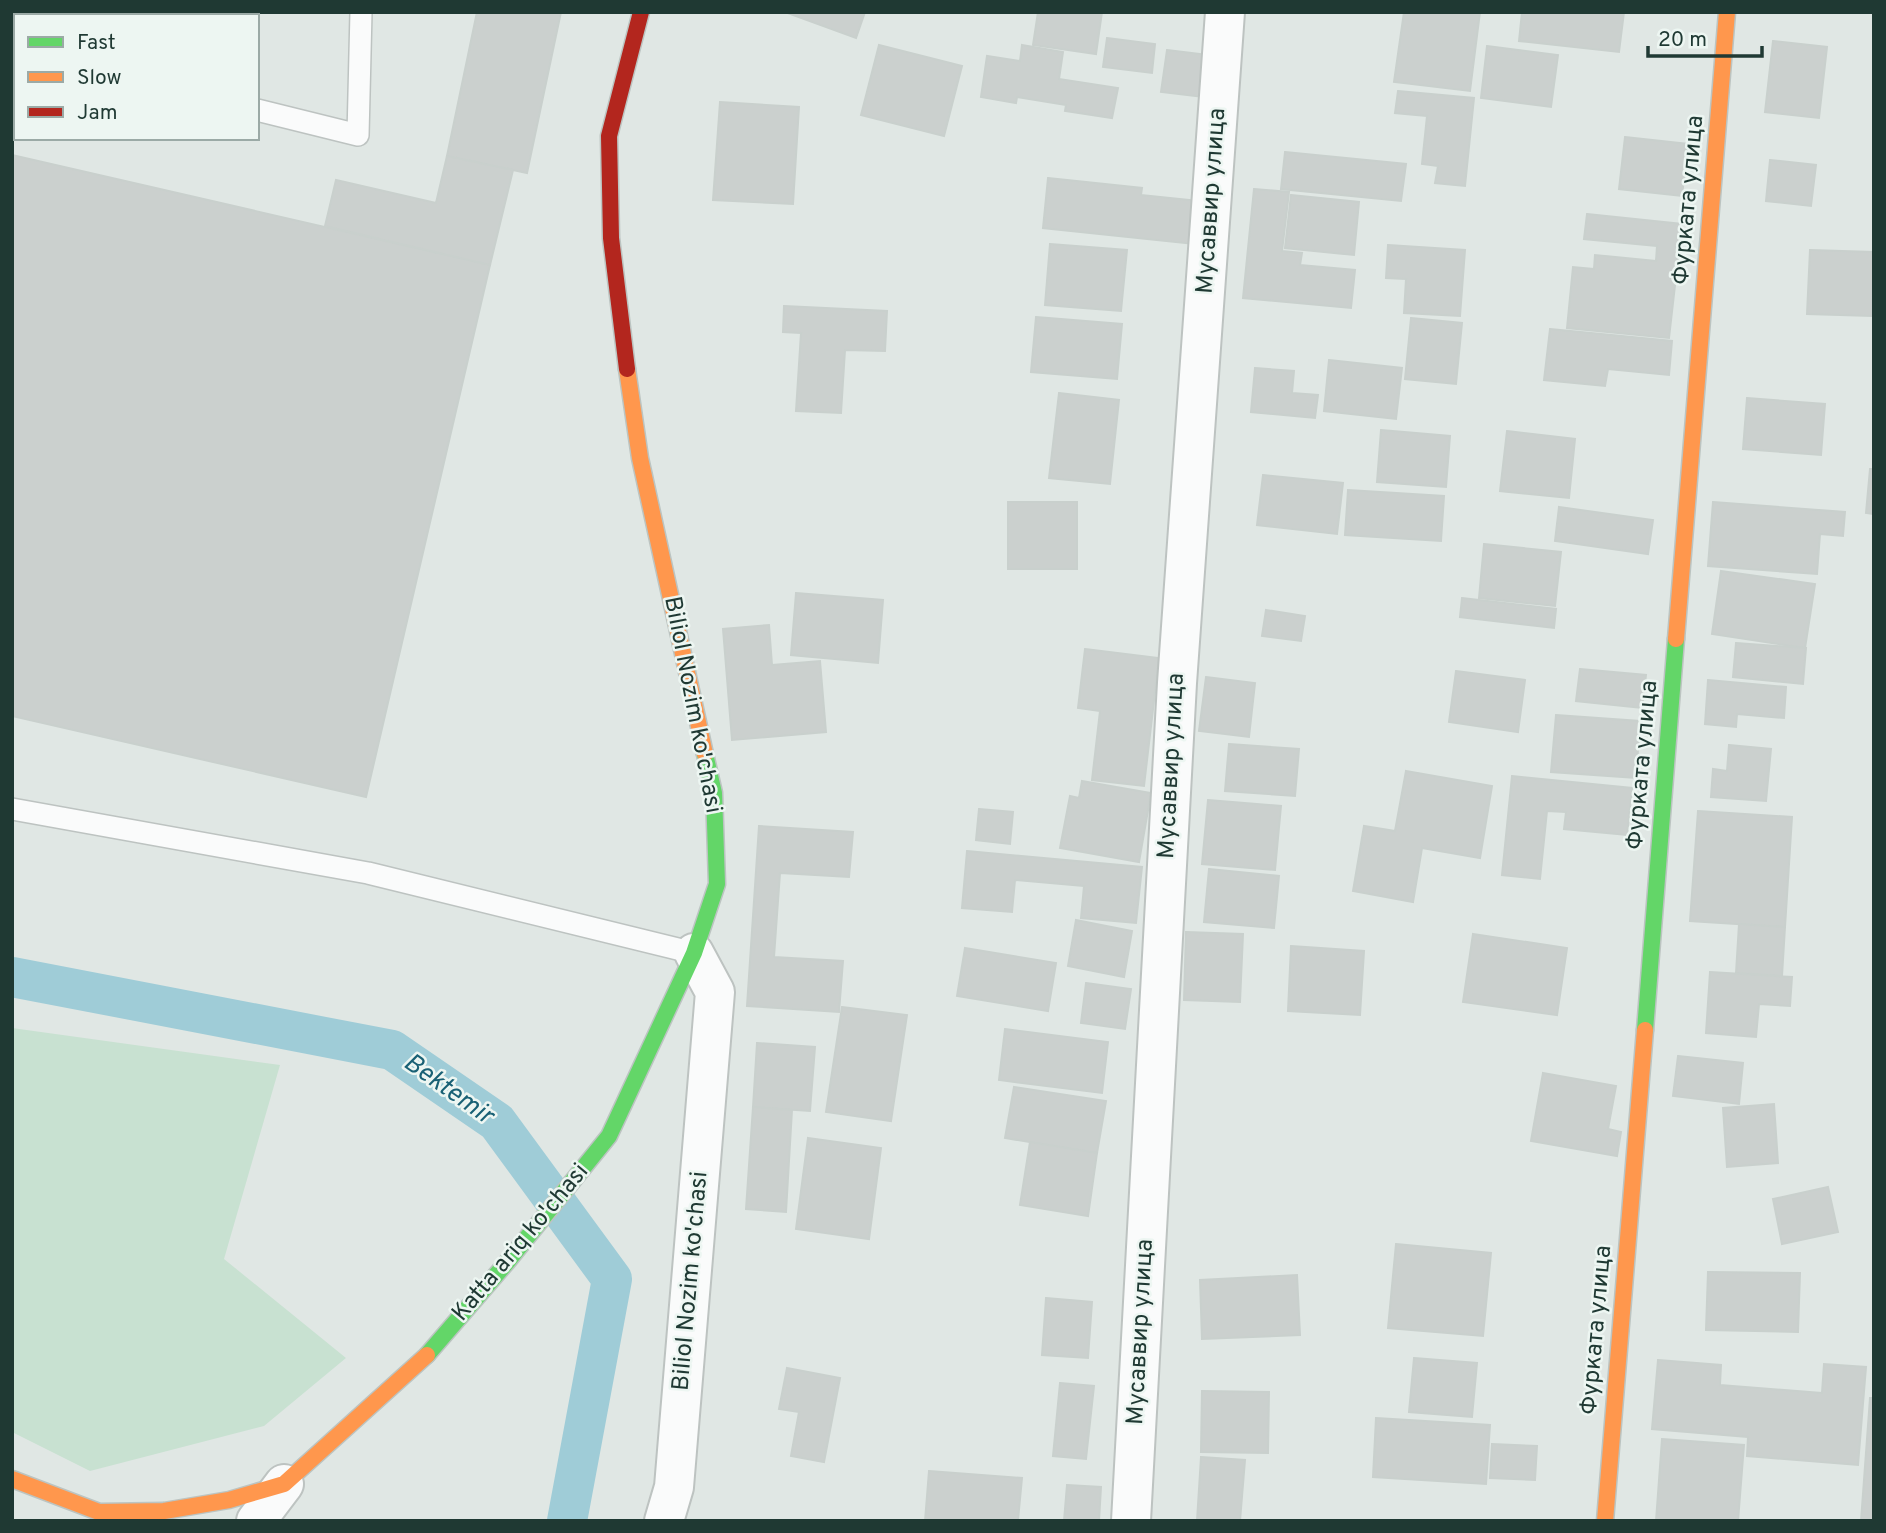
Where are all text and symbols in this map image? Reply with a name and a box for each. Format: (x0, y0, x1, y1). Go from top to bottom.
legend (14, 14, 259, 140)
scale bar (1648, 14, 1762, 58)
text: 20 m (1658, 27, 1707, 54)
text: Fast (77, 30, 116, 57)
text: Slow (77, 65, 122, 92)
text: Jam (77, 100, 118, 127)
street label: Мусаввир улица (1191, 107, 1233, 295)
street label: Фурката улица (1667, 114, 1711, 286)
street label: Biliol Nozim ko'chasi (656, 594, 728, 816)
street label: Мусаввир улица (1152, 672, 1192, 860)
street label: Фурката улица (1621, 679, 1665, 851)
water label: Bektemir (396, 1047, 501, 1134)
street label: Katta ariq ko'chasi (446, 1158, 596, 1328)
street label: Biliol Nozim ko'chasi (666, 1170, 716, 1392)
street label: Мусаввир улица (1121, 1238, 1161, 1426)
street label: Фурката улица (1575, 1244, 1619, 1416)

